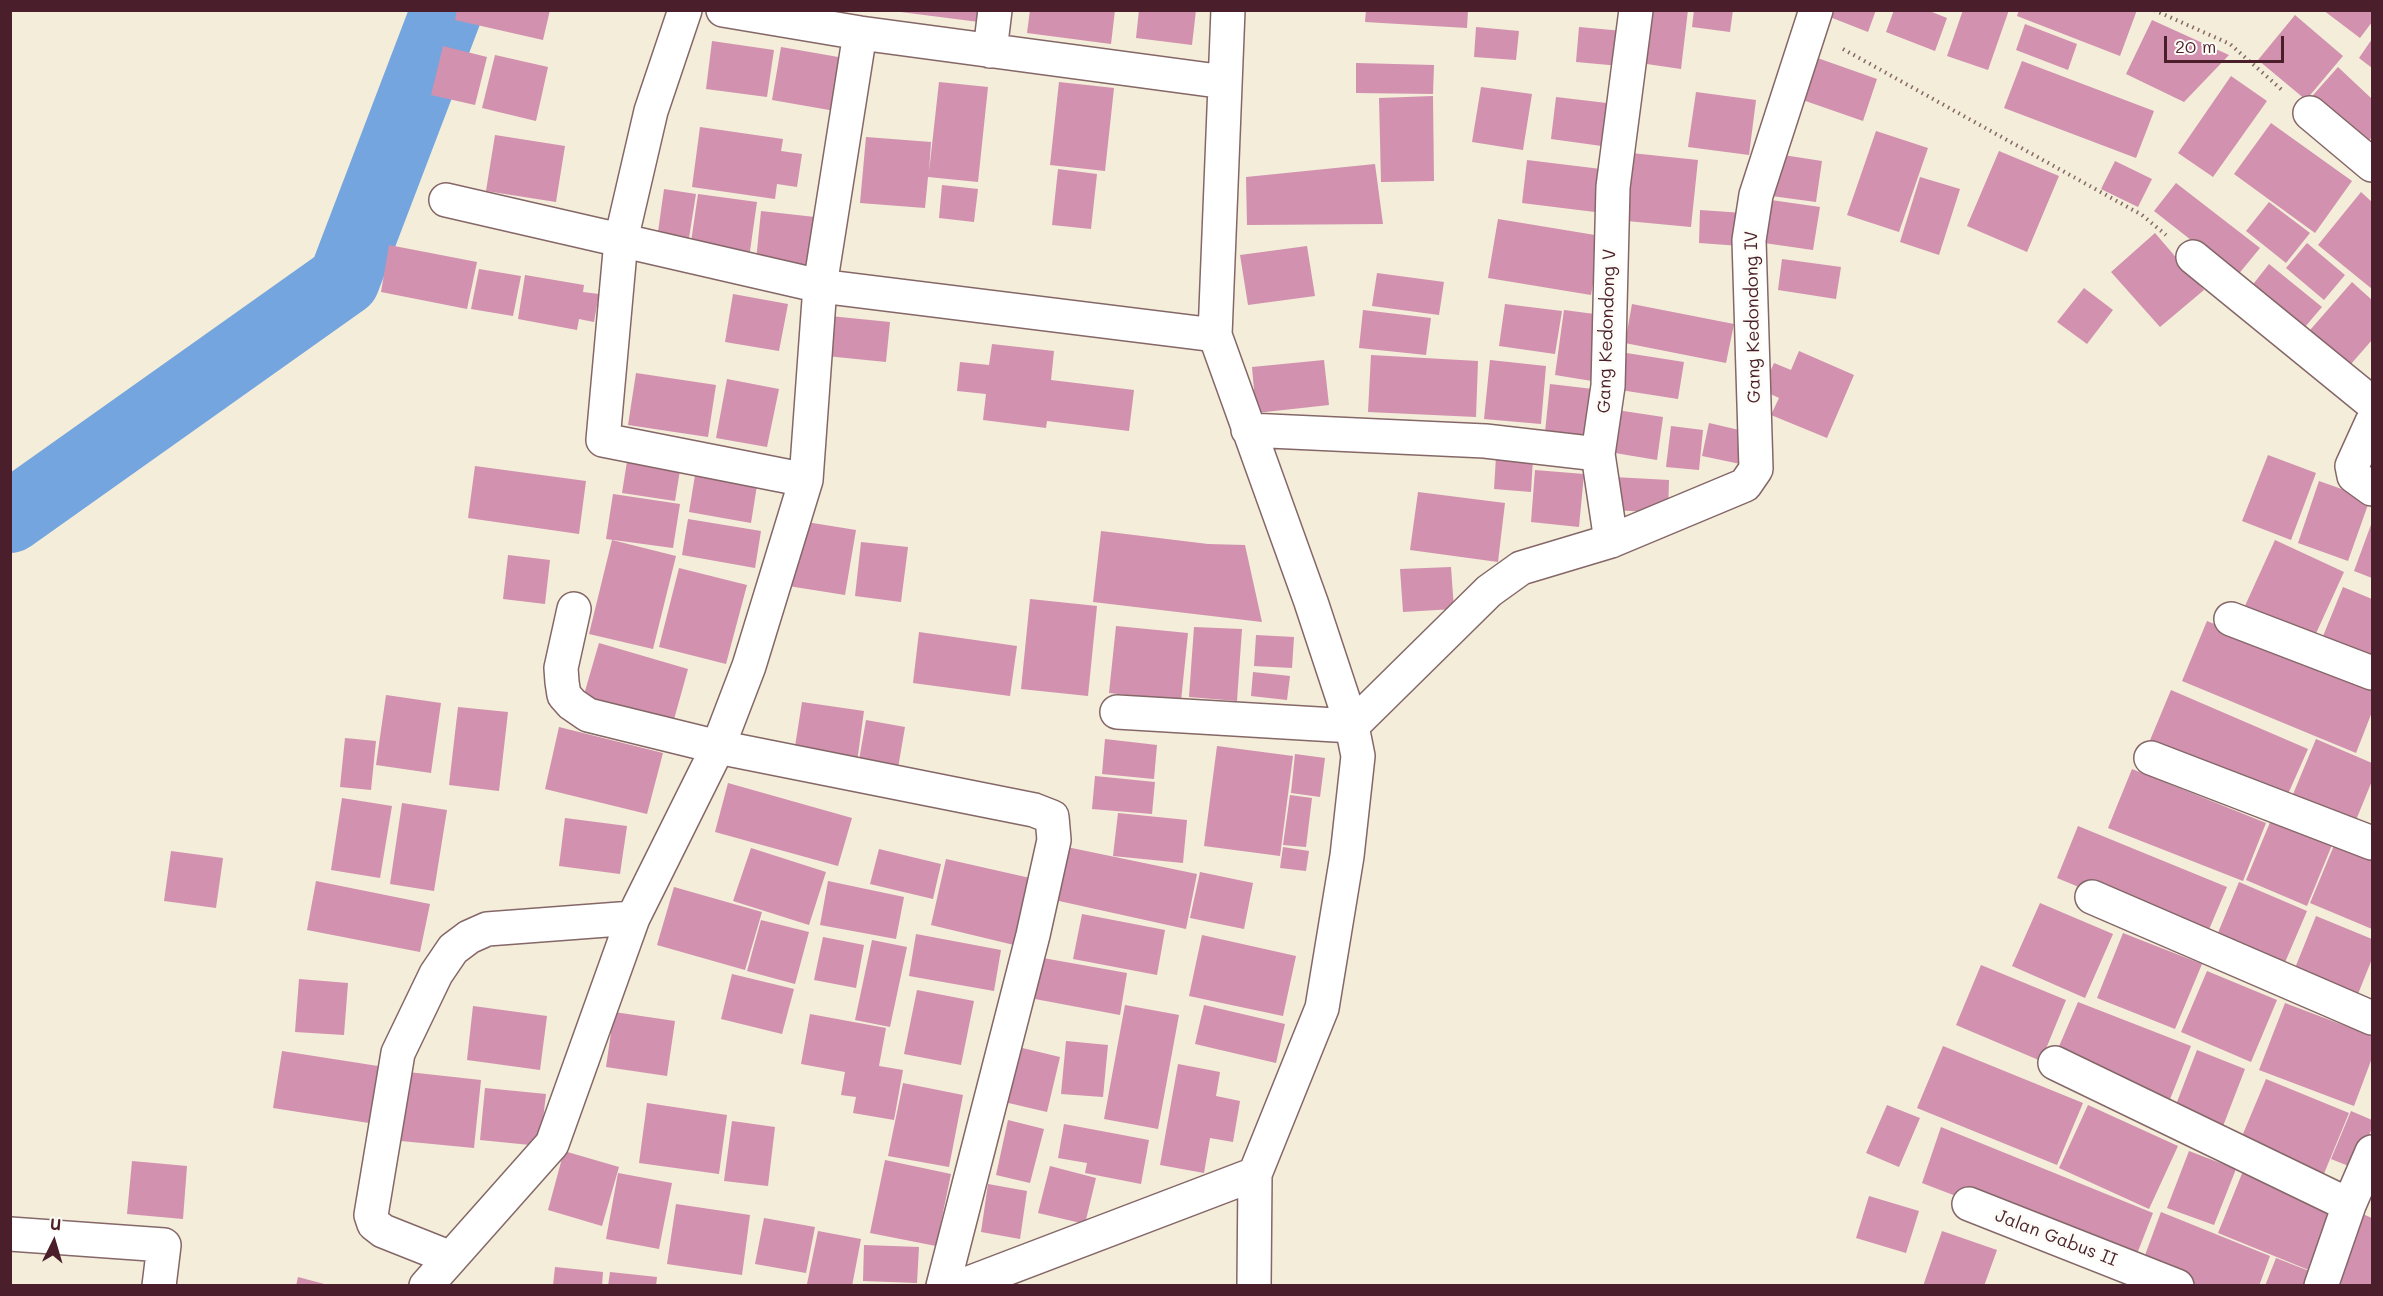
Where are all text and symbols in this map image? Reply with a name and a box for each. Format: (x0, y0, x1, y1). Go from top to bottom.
scale bar (2167, 24, 2287, 62)
text: 20 m (2175, 34, 2216, 58)
street label: Gang Kedondong IV (1741, 231, 1765, 403)
street label: Gang Kedondong V (1593, 248, 1621, 414)
street label: Jalan Gabus II (1992, 1205, 2120, 1271)
north arrow (24, 1212, 84, 1272)
text: U (49, 1213, 62, 1235)

